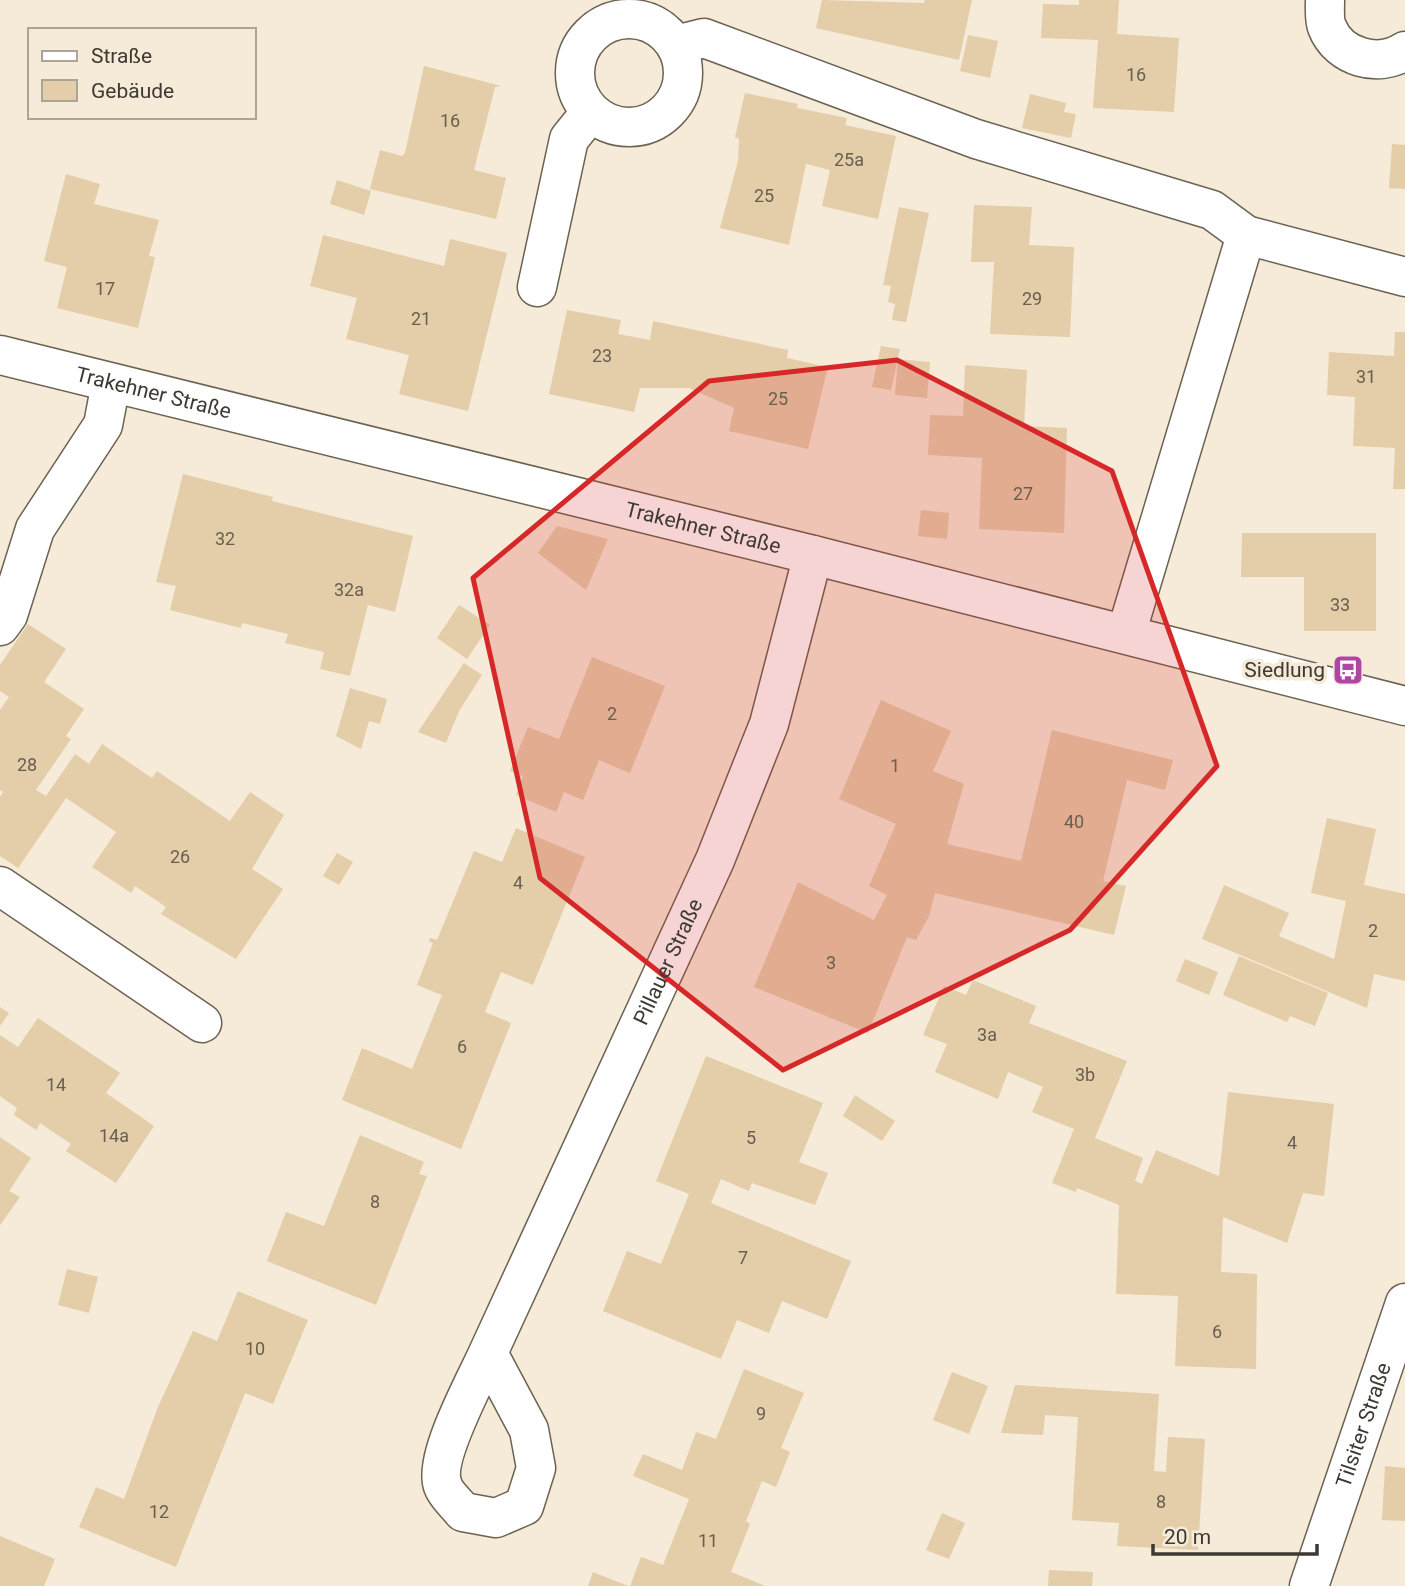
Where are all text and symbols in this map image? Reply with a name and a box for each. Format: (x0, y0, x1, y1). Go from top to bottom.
legend (28, 28, 256, 119)
text: Straße (91, 44, 152, 68)
house number: 16 (1126, 64, 1146, 85)
text: Gebäude (91, 79, 174, 103)
house number: 16 (440, 110, 460, 131)
house number: 25a (834, 149, 864, 170)
house number: 25 (754, 185, 774, 206)
house number: 17 (95, 278, 115, 299)
house number: 29 (1022, 288, 1042, 309)
house number: 21 (411, 308, 431, 329)
house number: 23 (592, 345, 612, 366)
street label: Trakehner Straße (73, 362, 234, 423)
house number: 31 (1356, 366, 1376, 387)
house number: 25 (768, 388, 788, 409)
house number: 27 (1013, 483, 1033, 504)
street label: Trakehner Straße (623, 497, 783, 559)
house number: 32 (215, 528, 235, 549)
house number: 32a (334, 579, 364, 600)
house number: 33 (1330, 594, 1350, 615)
bus stop icon: Siedlung (1331, 653, 1365, 687)
place label: Siedlung (1244, 658, 1325, 682)
house number: 2 (607, 703, 617, 724)
house number: 28 (17, 754, 37, 775)
house number: 1 (890, 755, 900, 776)
house number: 40 (1064, 811, 1084, 832)
house number: 26 (170, 846, 190, 867)
house number: 4 (513, 872, 523, 893)
street label: Pillauer Straße (629, 895, 708, 1029)
house number: 2 (1368, 920, 1378, 941)
house number: 3 (826, 952, 836, 973)
house number: 3a (977, 1024, 997, 1045)
house number: 6 (457, 1036, 467, 1057)
house number: 3b (1075, 1064, 1095, 1085)
house number: 14 (46, 1074, 66, 1095)
house number: 14a (99, 1125, 129, 1146)
house number: 5 (746, 1127, 756, 1148)
house number: 4 (1287, 1132, 1297, 1153)
house number: 8 (370, 1191, 380, 1212)
house number: 7 (738, 1247, 748, 1268)
house number: 6 (1212, 1321, 1222, 1342)
house number: 10 (245, 1338, 265, 1359)
street label: Tilsiter Straße (1331, 1360, 1396, 1491)
house number: 9 (756, 1403, 766, 1424)
house number: 8 (1156, 1491, 1166, 1512)
house number: 12 (149, 1501, 169, 1522)
scale bar (1153, 1512, 1318, 1556)
text: 20 m (1164, 1525, 1211, 1549)
house number: 11 (698, 1530, 718, 1551)

